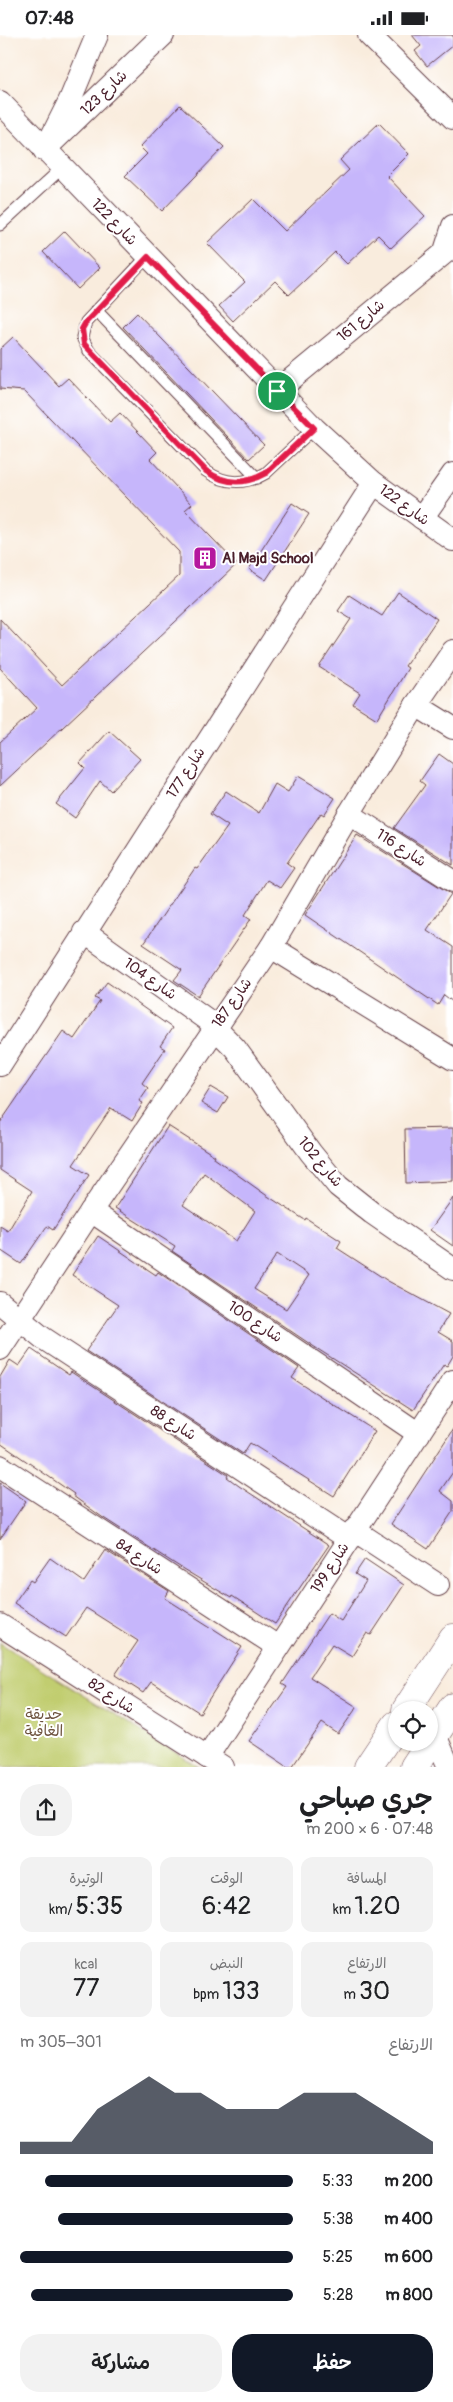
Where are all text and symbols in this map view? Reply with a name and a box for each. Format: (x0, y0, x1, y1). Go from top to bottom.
text: 07:48 (25, 6, 74, 30)
street label: شارع 123 (77, 66, 131, 120)
street label: شارع 122 (87, 194, 141, 250)
street label: شارع 161 (333, 296, 389, 346)
pin (256, 370, 298, 412)
icon: arrive (263, 377, 291, 405)
street label: شارع 122 (375, 480, 433, 530)
building icon: Al Majd School (192, 545, 218, 571)
place label: Al Majd School (222, 549, 313, 568)
street label: شارع 177 (162, 744, 210, 802)
street label: شارع 116 (372, 825, 430, 871)
street label: شارع 104 (120, 954, 180, 1004)
street label: شارع 187 (208, 974, 256, 1032)
street label: شارع 102 (293, 1133, 347, 1191)
street label: شارع 100 (224, 1297, 286, 1347)
street label: شارع 88 (147, 1401, 199, 1445)
street label: شارع 84 (112, 1535, 166, 1579)
street label: شارع 199 (306, 1539, 354, 1597)
street label: شارع 82 (84, 1674, 138, 1718)
map controls (388, 1701, 438, 1751)
button: locate (388, 1701, 438, 1751)
park label: حديقة الغافية (25, 1705, 63, 1741)
text: جري صباحي (299, 1782, 433, 1817)
button: share (20, 1784, 72, 1836)
text: 07:48 · 6 × 200 m (306, 1819, 433, 1839)
text: الوتيرة (69, 1870, 103, 1887)
text: الوقت (210, 1870, 243, 1887)
text: المسافة (347, 1870, 387, 1887)
text: 5:35 (75, 1891, 123, 1922)
text: 6:42 (202, 1891, 251, 1922)
text: 1.20 (354, 1891, 401, 1922)
text: /km (49, 1901, 75, 1918)
text: km (333, 1901, 354, 1918)
text: النبض (210, 1955, 243, 1972)
text: الارتفاع (347, 1955, 386, 1972)
text: kcal (75, 1956, 98, 1973)
text: 77 (73, 1973, 99, 2004)
text: 133 (222, 1976, 260, 2007)
text: 30 (359, 1976, 390, 2007)
text: bpm (193, 1986, 222, 2003)
text: m (344, 1986, 359, 2003)
text: 301–305 m (20, 2032, 102, 2052)
text: الارتفاع (388, 2035, 433, 2055)
text: 5:33 (322, 2171, 353, 2191)
text: 200 m (384, 2171, 433, 2191)
text: 5:38 (323, 2209, 353, 2229)
text: 400 m (384, 2209, 433, 2229)
text: 5:25 (322, 2247, 353, 2267)
text: 600 m (384, 2247, 433, 2267)
text: 5:28 (323, 2285, 353, 2305)
text: 800 m (385, 2285, 433, 2305)
button: مشاركة (20, 2334, 222, 2392)
button: حفظ (232, 2334, 433, 2392)

